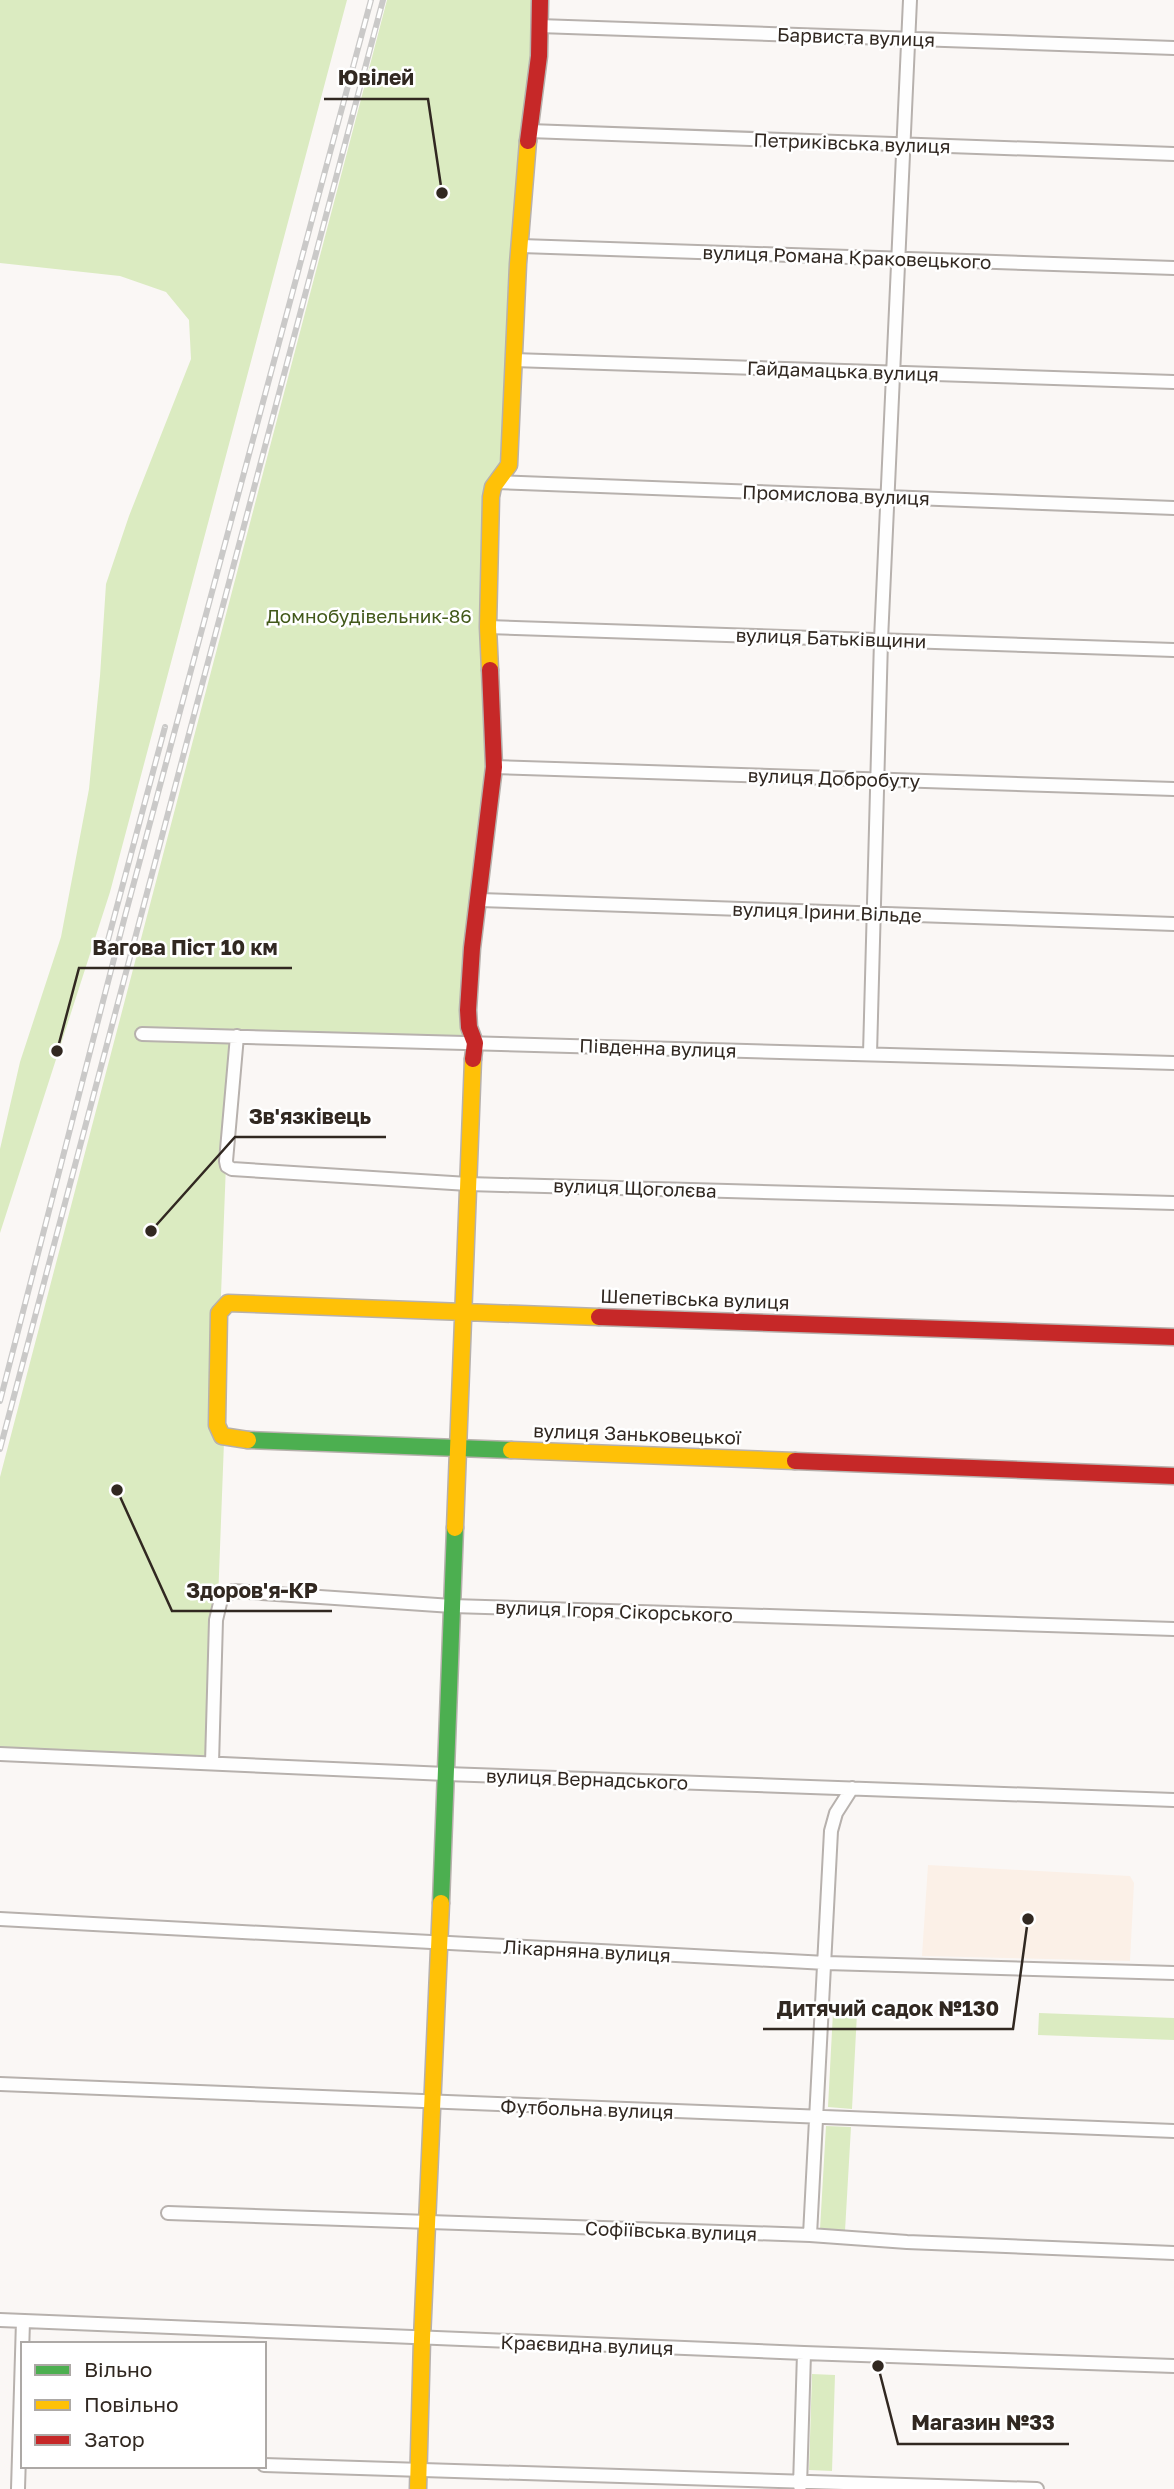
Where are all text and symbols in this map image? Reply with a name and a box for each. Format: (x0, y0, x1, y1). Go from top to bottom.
street label: Барвиста вулиця (777, 22, 936, 51)
callout: Ювілей (324, 57, 428, 99)
text: Ювілей (338, 64, 414, 90)
street label: Петриківська вулиця (753, 128, 951, 157)
street label: вулиця Романа Краковецького (702, 240, 992, 273)
street label: Гайдамацька вулиця (747, 356, 939, 385)
street label: Промислова вулиця (742, 480, 930, 509)
park label: Домнобудівельник-86 (266, 604, 472, 627)
street label: вулиця Батьківщини (735, 623, 927, 652)
street label: вулиця Добробуту (747, 763, 921, 792)
street label: вулиця Ірини Вільде (732, 897, 922, 926)
callout: Вагова Піст 10 км (79, 926, 292, 968)
text: Вагова Піст 10 км (92, 934, 278, 960)
street label: Південна вулиця (579, 1033, 737, 1062)
callout: Зв'язківець (235, 1095, 386, 1137)
text: Зв'язківець (249, 1103, 372, 1129)
street label: вулиця Щоголєва (553, 1173, 717, 1202)
street label: Шепетівська вулиця (600, 1284, 790, 1313)
street label: вулиця Заньковецької (533, 1418, 742, 1449)
callout: Здоров'я-КР (172, 1569, 332, 1611)
text: Здоров'я-КР (186, 1577, 318, 1603)
street label: вулиця Ігоря Сікорського (495, 1595, 733, 1626)
street label: вулиця Вернадського (485, 1763, 689, 1794)
street label: Лікарняна вулиця (503, 1935, 671, 1966)
callout: Дитячий садок №130 (763, 1987, 1013, 2029)
text: Дитячий садок №130 (777, 1995, 999, 2021)
street label: Футбольна вулиця (500, 2094, 674, 2123)
street label: Софіївська вулиця (585, 2216, 757, 2245)
street label: Краєвидна вулиця (500, 2330, 674, 2359)
legend (21, 2342, 266, 2468)
text: Вільно (84, 2356, 152, 2382)
text: Повільно (84, 2391, 179, 2417)
callout: Магазин №33 (898, 2402, 1069, 2444)
text: Магазин №33 (911, 2409, 1055, 2435)
text: Затор (84, 2426, 145, 2452)

